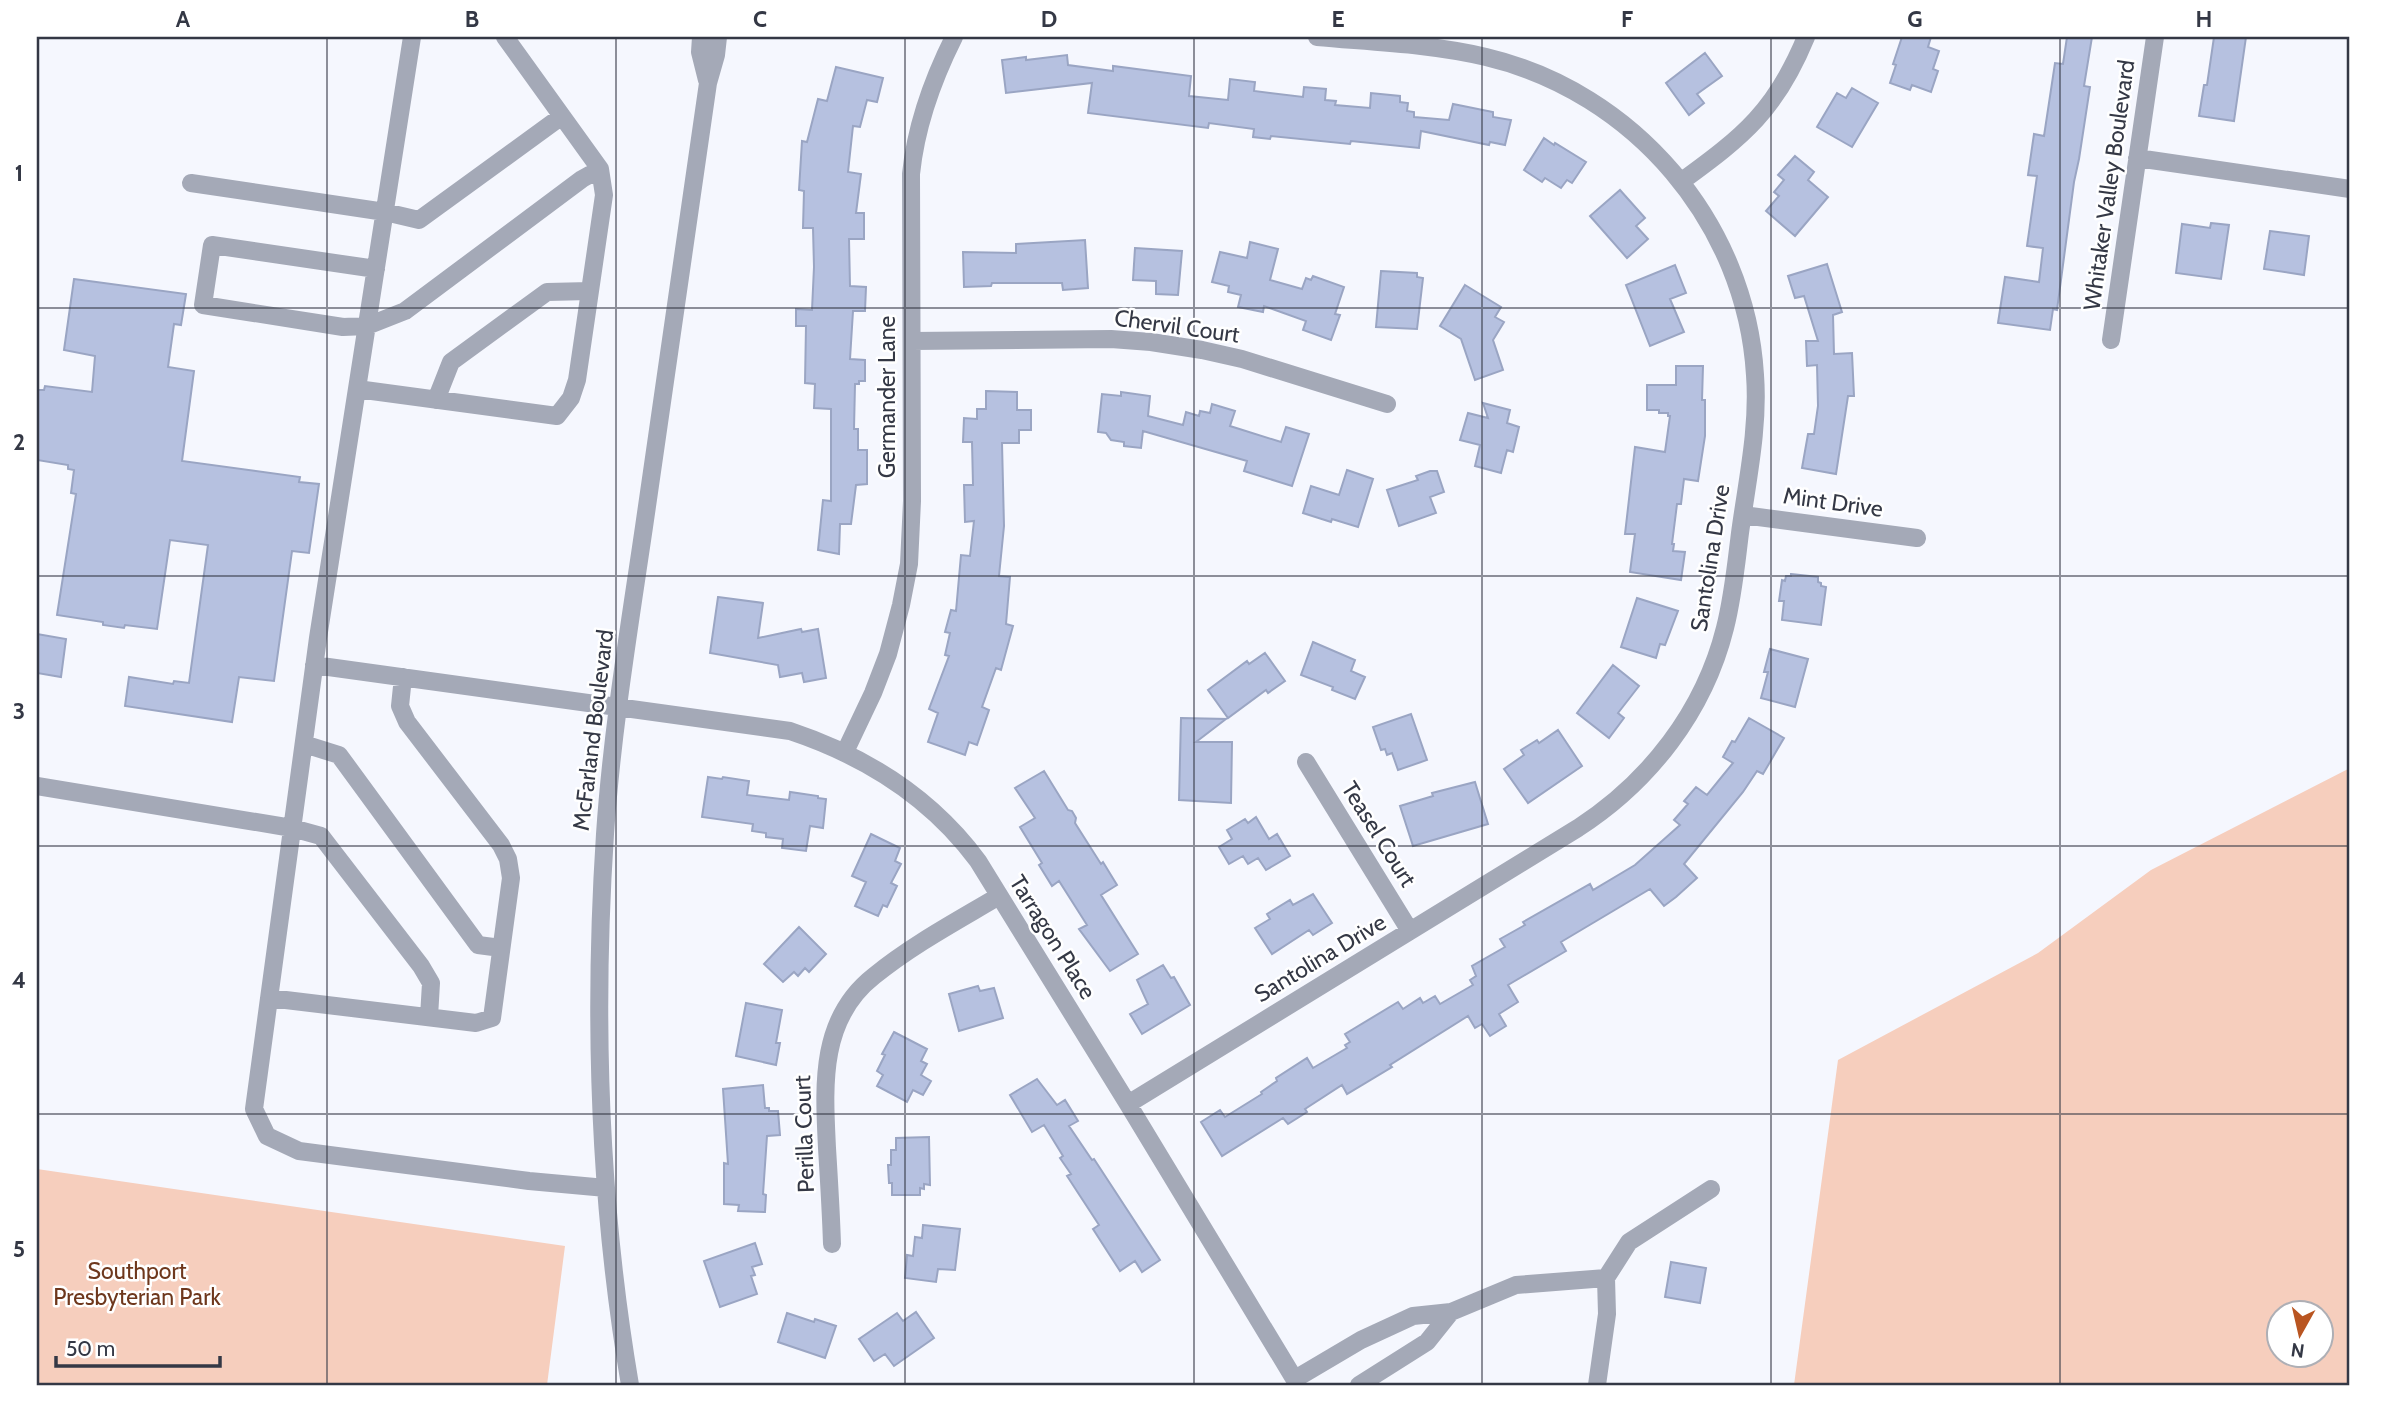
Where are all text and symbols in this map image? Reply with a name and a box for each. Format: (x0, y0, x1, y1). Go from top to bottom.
text: A (176, 5, 191, 33)
text: B (465, 5, 479, 33)
text: C (753, 5, 767, 33)
text: D (1041, 5, 1057, 33)
text: E (1331, 5, 1345, 33)
text: F (1621, 5, 1633, 33)
text: G (1907, 5, 1923, 33)
text: H (2196, 5, 2212, 33)
street label: Whitaker Valley Boulevard (2078, 58, 2140, 312)
text: 1 (15, 159, 23, 187)
street label: Chervil Court (1113, 303, 1242, 349)
street label: Germander Lane (873, 315, 901, 478)
text: 2 (13, 428, 25, 456)
street label: Mint Drive (1781, 481, 1885, 523)
street label: Santolina Drive (1685, 482, 1735, 633)
street label: McFarland Boulevard (567, 628, 619, 832)
text: 3 (13, 697, 25, 725)
street label: Teasel Court (1336, 776, 1422, 892)
street label: Tarragon Place (1004, 870, 1102, 1004)
street label: Santolina Drive (1249, 908, 1391, 1008)
text: 4 (12, 966, 26, 994)
street label: Perilla Court (788, 1075, 820, 1193)
text: 5 (13, 1235, 25, 1263)
park label: Southport Presbyterian Park (53, 1257, 221, 1311)
north arrow (2264, 1300, 2334, 1370)
scale bar (56, 1324, 220, 1368)
text: 50 m (66, 1336, 115, 1361)
text: N (2289, 1338, 2306, 1363)

